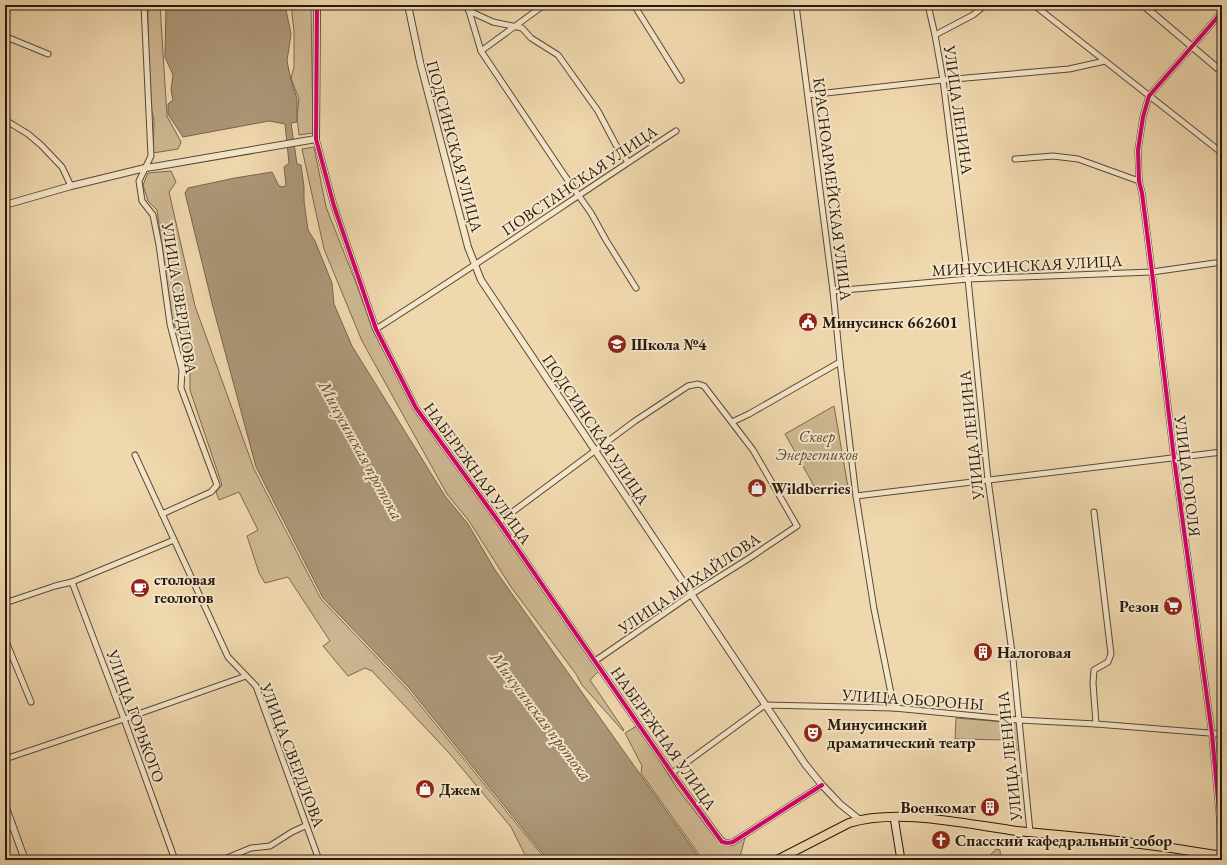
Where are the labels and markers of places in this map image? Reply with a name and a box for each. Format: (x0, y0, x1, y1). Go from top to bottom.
public building icon: Минусинск 662601 (797, 311, 819, 333)
place label: Минусинск 662601 (822, 312, 958, 333)
school or university icon: Школа №4 (606, 333, 628, 355)
place label: Школа №4 (631, 334, 707, 355)
shop icon: Wildberries (746, 477, 768, 499)
place label: Wildberries (771, 478, 851, 499)
place label: столовая геологов (154, 569, 216, 608)
cafe icon: столовая геологов (129, 577, 151, 599)
supermarket icon: Резон (1162, 595, 1184, 617)
place label: Резон (1119, 596, 1159, 617)
building icon: Налоговая (972, 641, 994, 663)
place label: Налоговая (997, 642, 1072, 663)
place label: Минусинский драматический театр (827, 714, 976, 753)
theatre icon: Минусинский драматический театр (802, 722, 824, 744)
shop icon: Джем (414, 778, 436, 800)
place label: Джем (439, 779, 481, 800)
building icon: Военкомат (979, 796, 1001, 818)
place label: Военкомат (901, 797, 977, 818)
church icon: Спасский кафедральный собор (930, 829, 952, 851)
place label: Спасский кафедральный собор (955, 830, 1172, 851)

